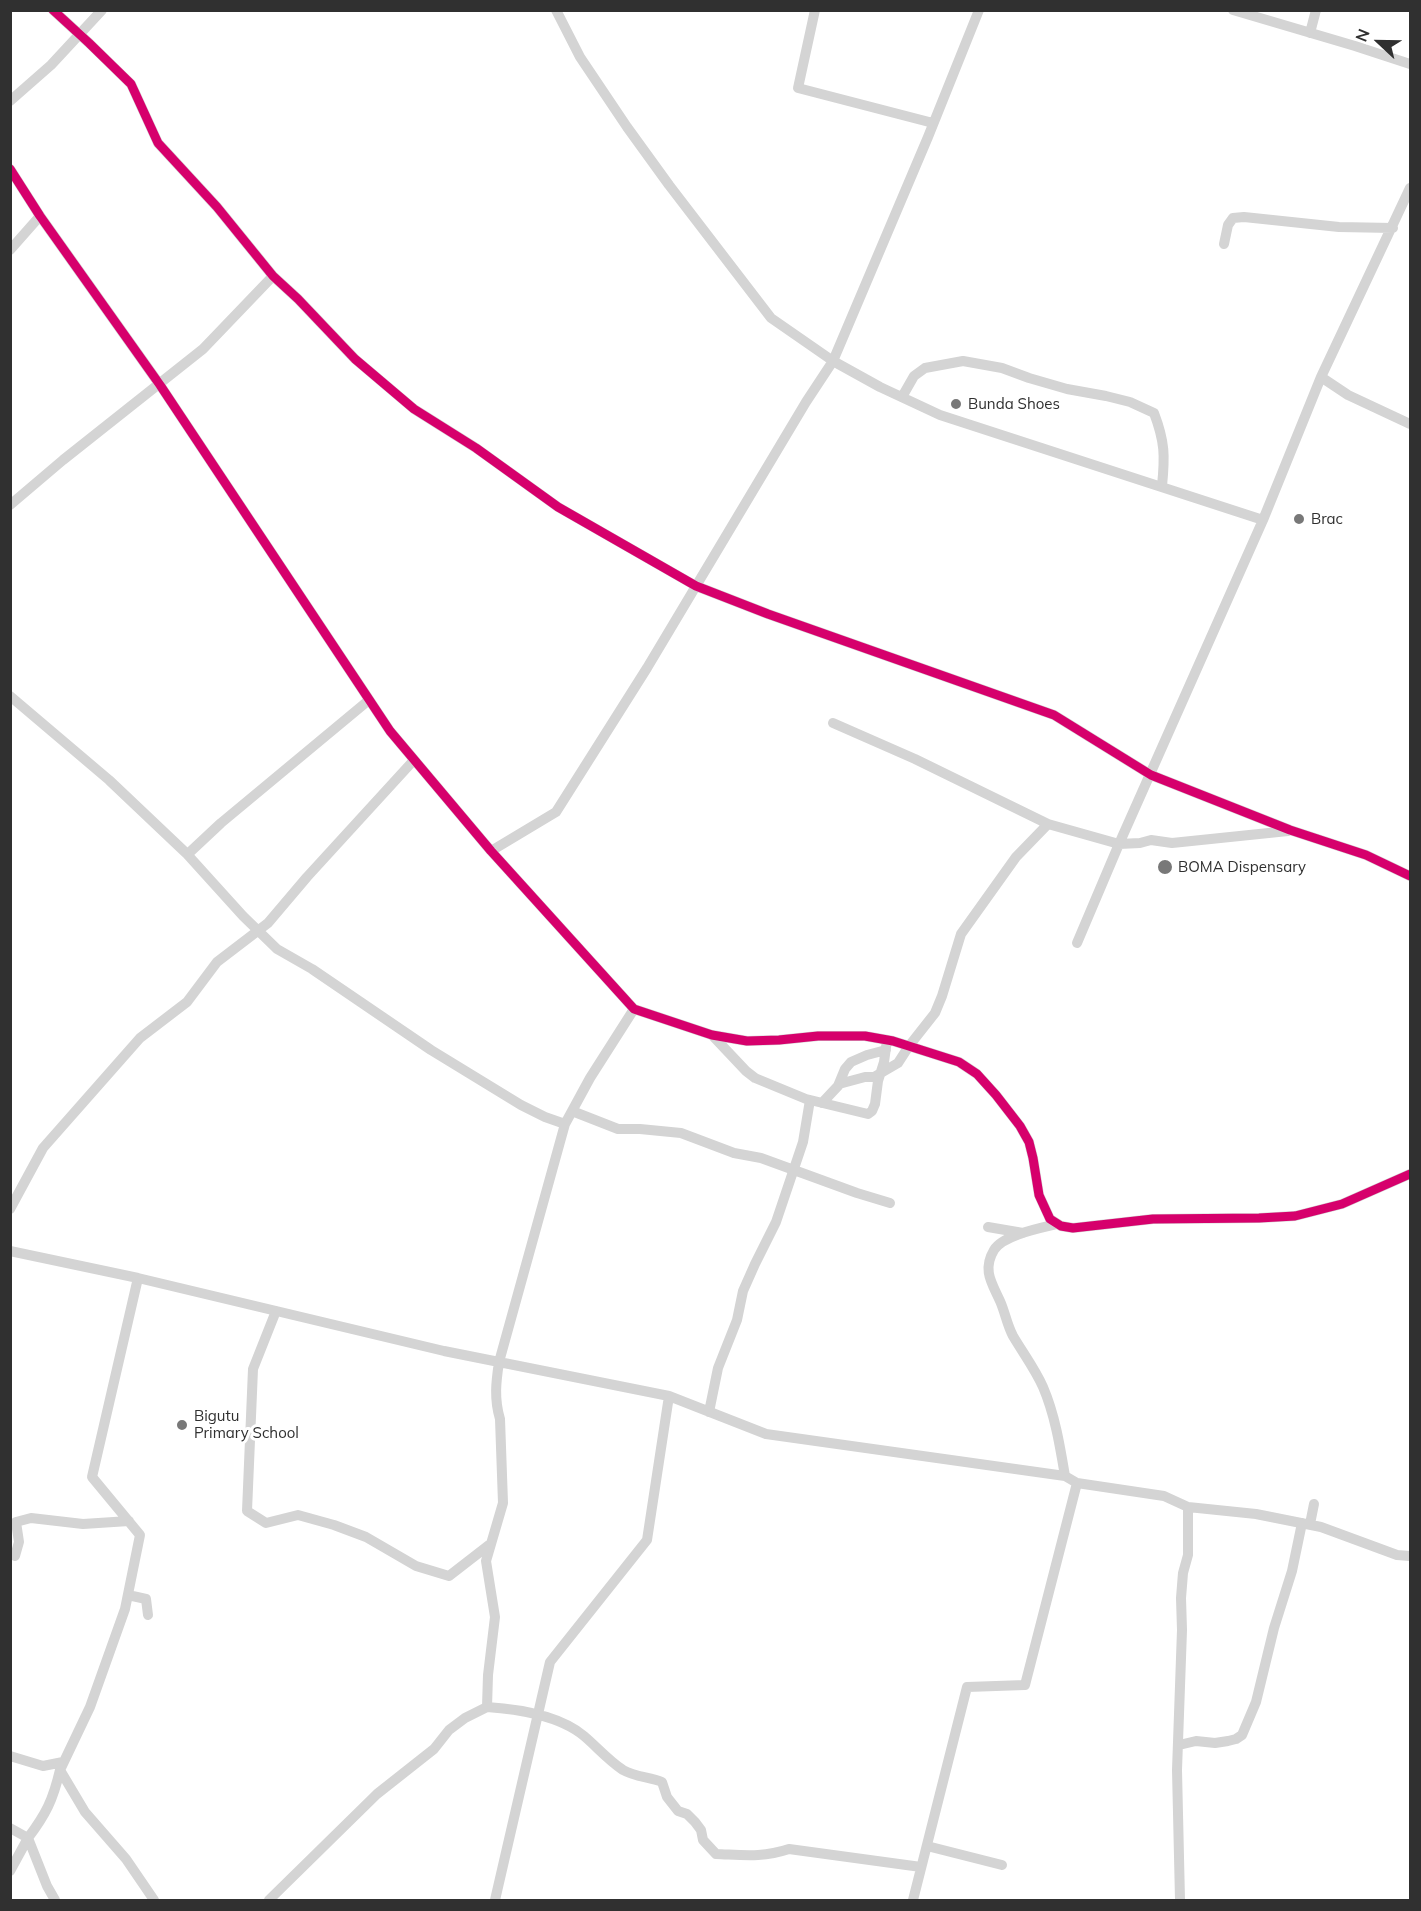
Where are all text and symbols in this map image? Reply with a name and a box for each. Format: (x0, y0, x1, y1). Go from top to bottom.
north arrow (1349, 12, 1409, 72)
text: N (1351, 26, 1374, 45)
place label: Bunda Shoes (968, 395, 1060, 413)
marker: Bunda Shoes (949, 397, 963, 411)
place label: Brac (1311, 510, 1343, 528)
marker: Brac (1292, 512, 1306, 526)
marker: BOMA Dispensary (1156, 858, 1174, 876)
place label: BOMA Dispensary (1178, 858, 1306, 876)
place label: Bigutu Primary School (194, 1407, 299, 1442)
marker: Bigutu Primary School (175, 1418, 189, 1432)

